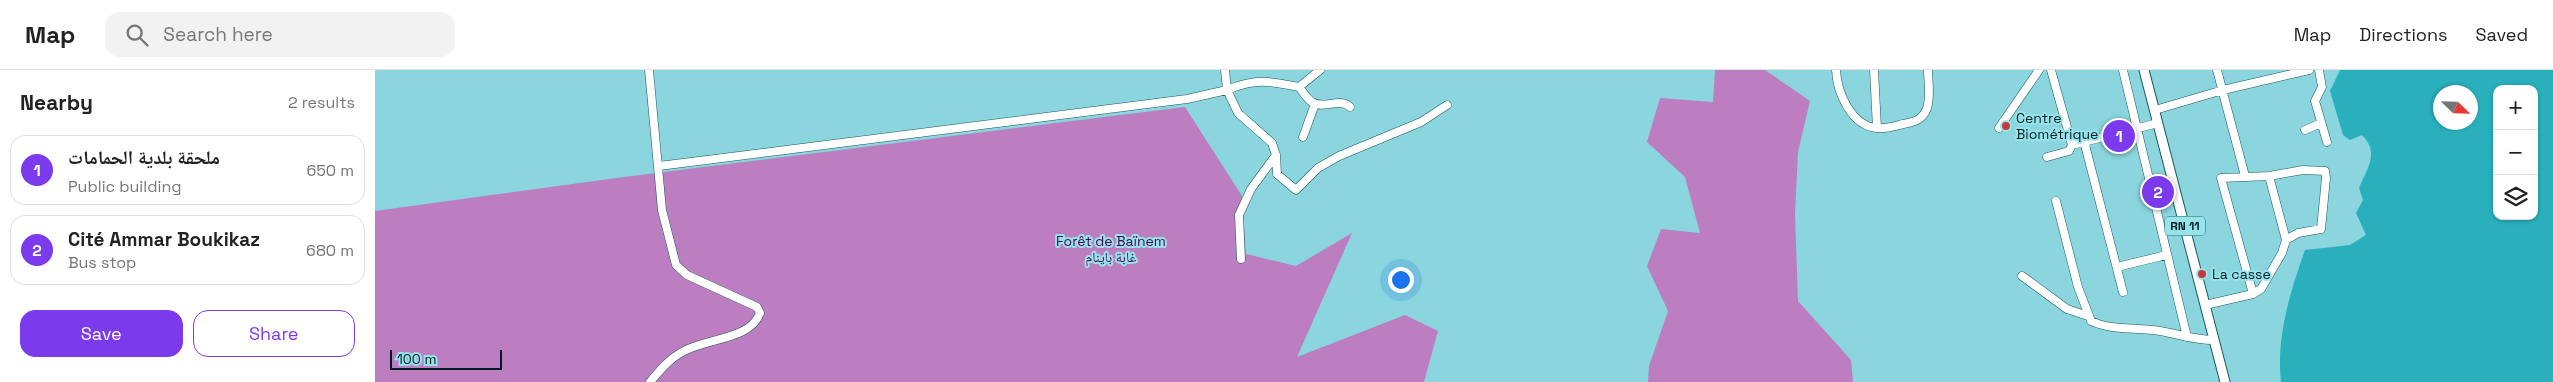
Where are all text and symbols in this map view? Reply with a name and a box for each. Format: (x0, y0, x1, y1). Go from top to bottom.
search box (105, 12, 455, 57)
text: Map (25, 19, 75, 50)
icon: search (123, 21, 151, 49)
text: Search here (163, 22, 273, 47)
text: Map (2294, 23, 2331, 46)
text: Directions (2359, 23, 2448, 46)
text: Saved (2476, 23, 2528, 46)
north arrow (2433, 85, 2478, 130)
map controls (2493, 85, 2538, 220)
button: + (2493, 85, 2538, 130)
text: Nearby (20, 89, 93, 116)
text: 2 results (288, 92, 355, 113)
place label: Centre Biométrique (2016, 109, 2098, 143)
pin: 1 (2103, 117, 2135, 155)
marker: Centre Biométrique (2000, 120, 2012, 132)
button: − (2493, 130, 2538, 175)
text: ملحقة بلدية الحمامات (68, 145, 220, 170)
text: 1 (33, 160, 41, 181)
text: 650 m (306, 160, 354, 181)
pin: 2 (2142, 173, 2174, 211)
button: layers (2493, 175, 2538, 220)
text: Public building (68, 176, 181, 197)
road number: RN 11 (2165, 216, 2205, 236)
text: Cité Ammar Boukikaz (68, 227, 260, 252)
park label: Forêt de Baïnem غابة باينام (1056, 232, 1166, 267)
text: 2 (32, 240, 42, 261)
text: 680 m (306, 240, 354, 261)
text: Bus stop (68, 252, 136, 273)
place label: La casse (2212, 265, 2271, 283)
your location (1388, 267, 1414, 293)
marker: La casse (2196, 268, 2208, 280)
button: Save (20, 310, 183, 357)
button: Share (193, 310, 355, 357)
scale bar (390, 347, 503, 370)
text: 100 m (397, 350, 436, 368)

